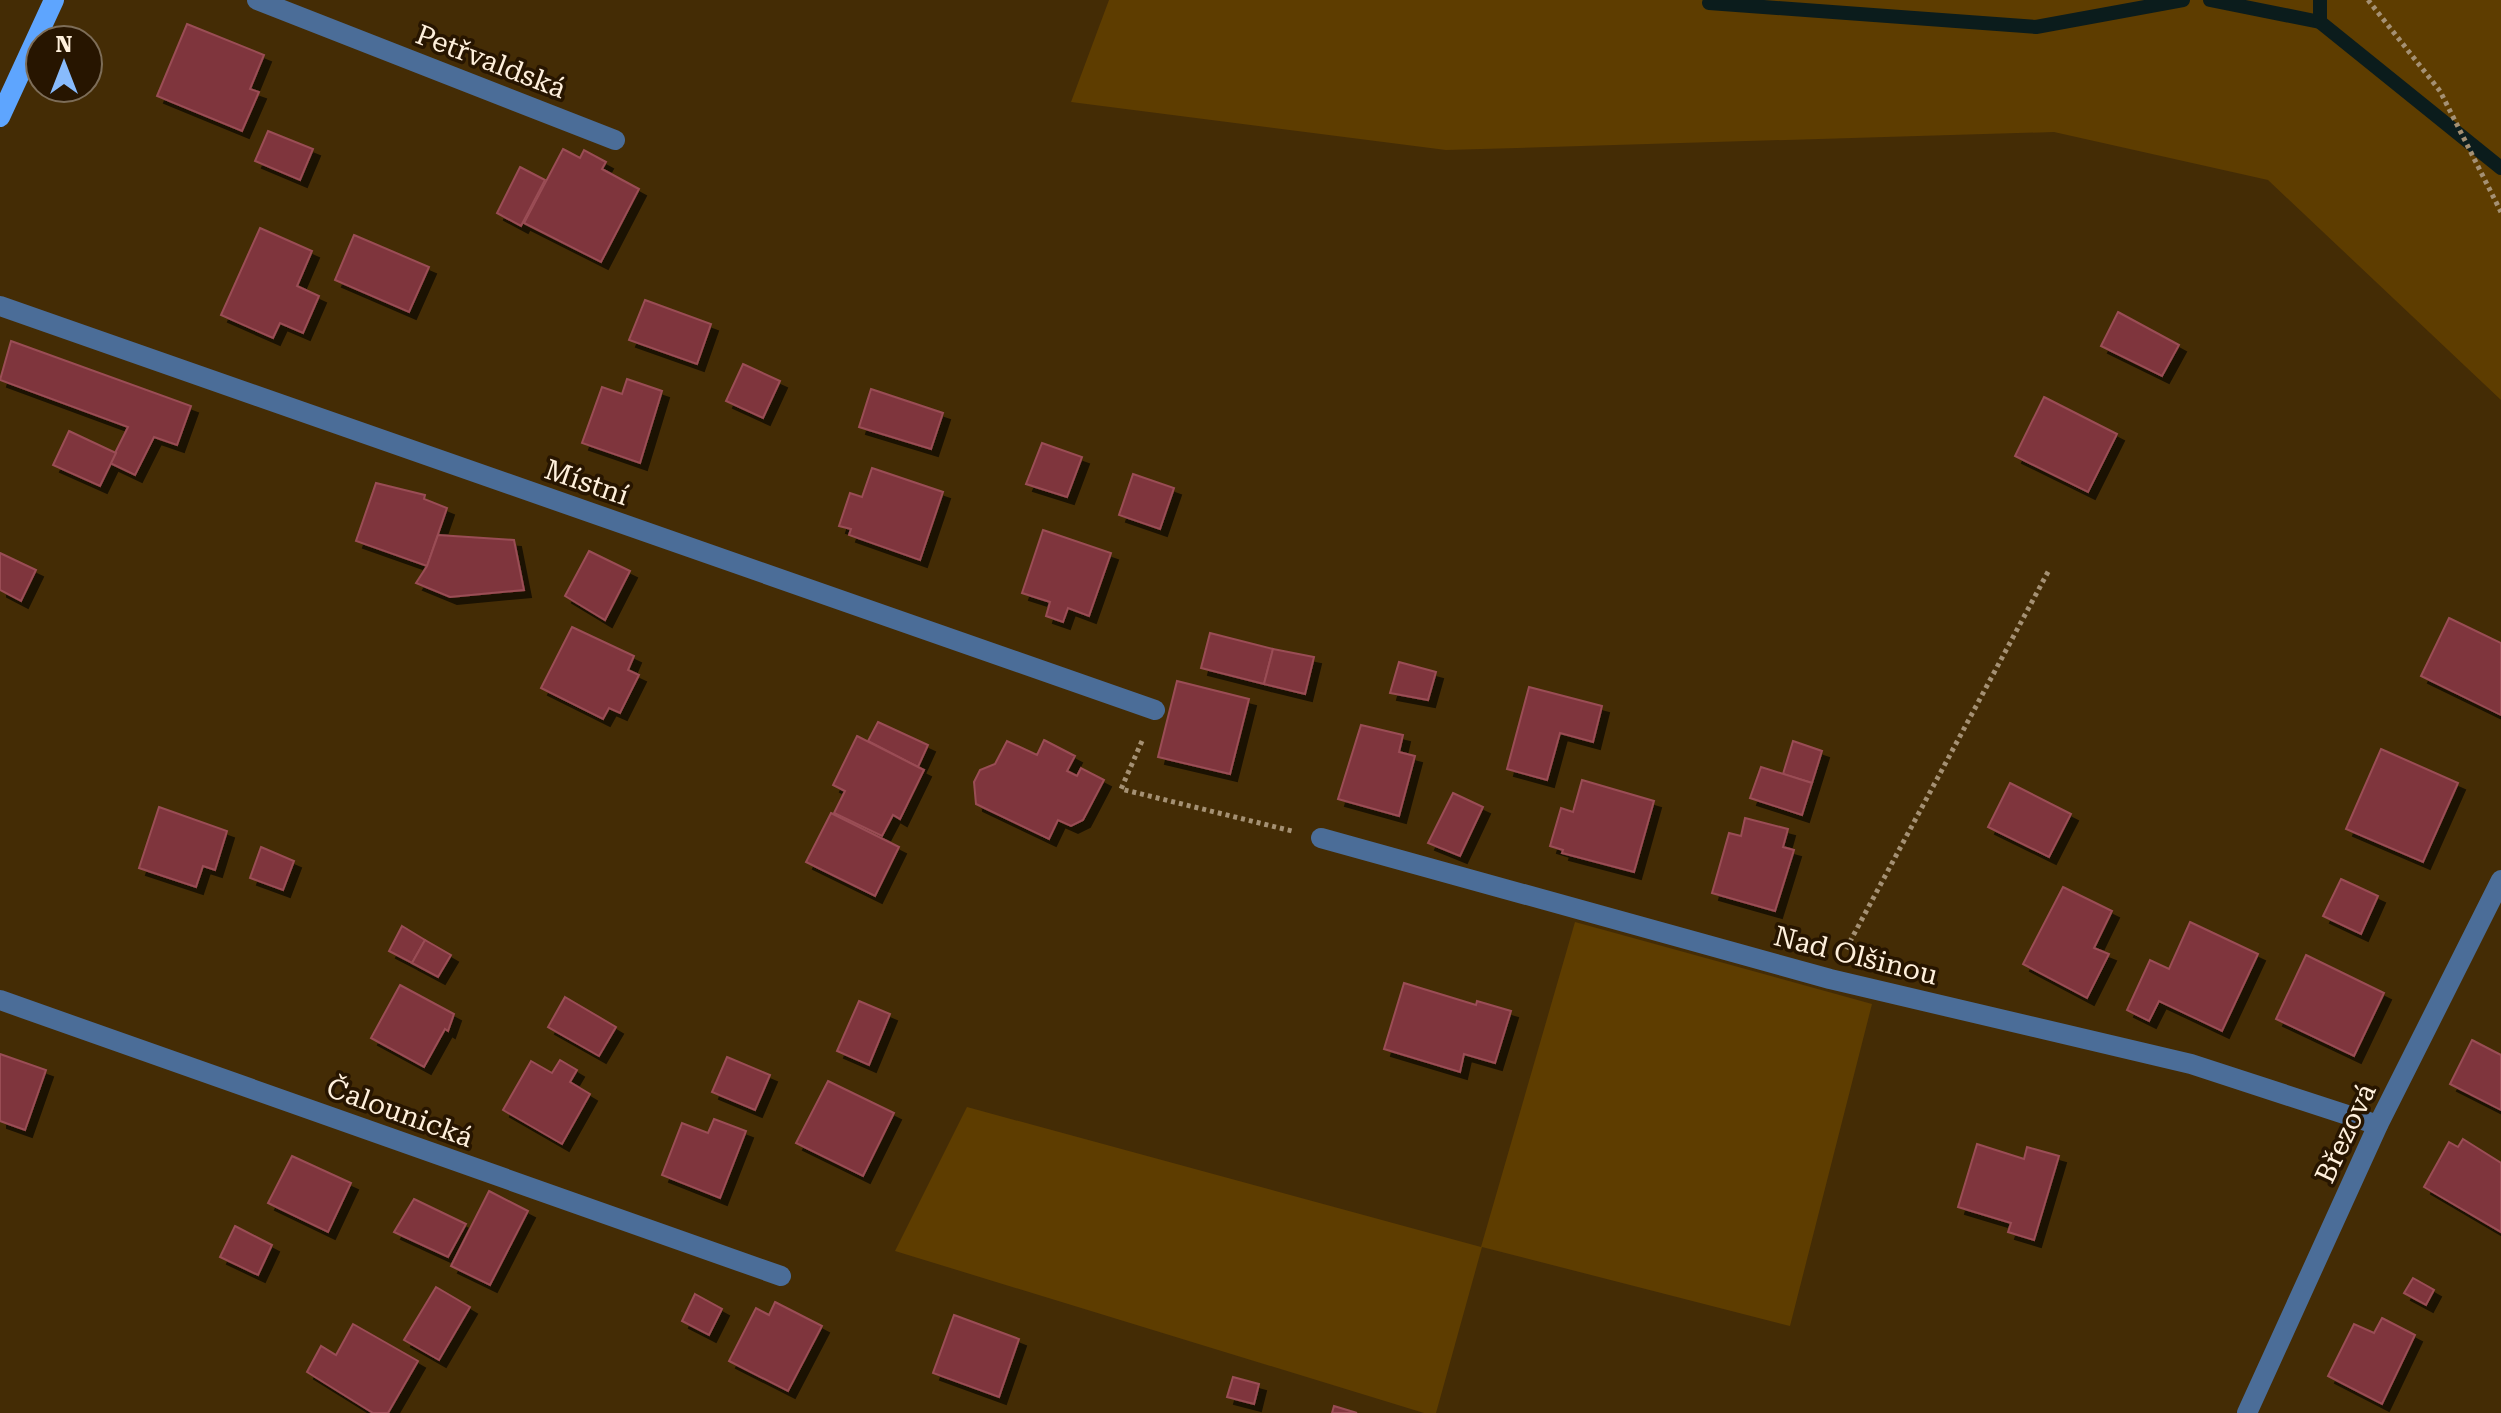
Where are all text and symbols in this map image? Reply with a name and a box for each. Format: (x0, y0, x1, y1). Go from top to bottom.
street label: Petřvaldská (411, 18, 570, 105)
north arrow (24, 24, 104, 104)
text: N (56, 32, 73, 57)
street label: Místní (541, 453, 633, 512)
street label: Nad Olšinou (1771, 919, 1941, 992)
street label: Čalounická (322, 1070, 478, 1154)
street label: Březová (2308, 1078, 2383, 1188)

